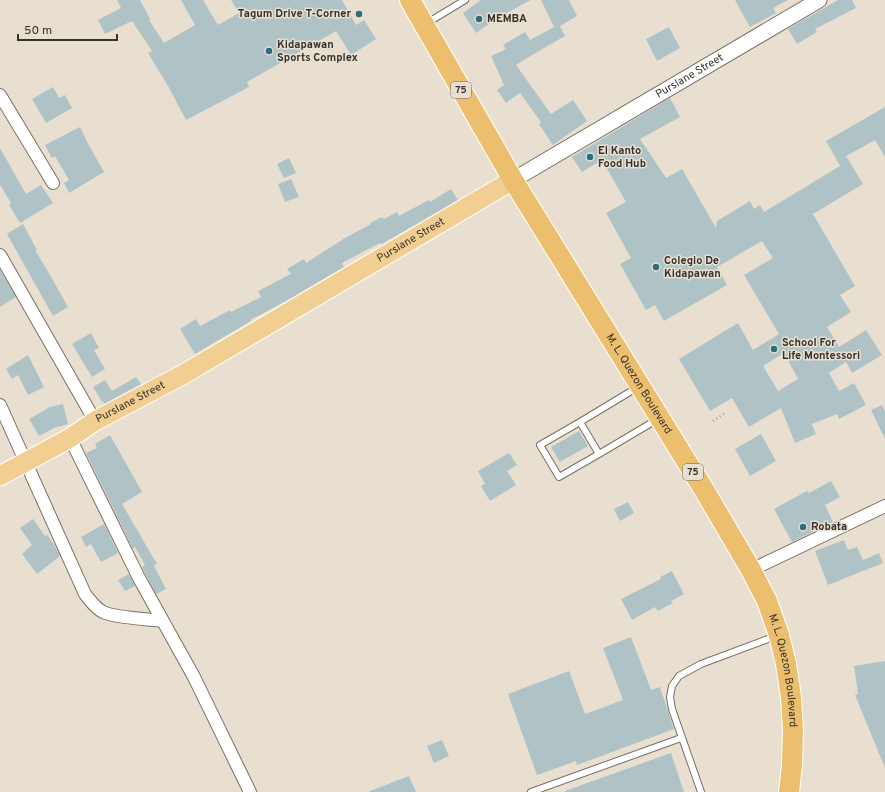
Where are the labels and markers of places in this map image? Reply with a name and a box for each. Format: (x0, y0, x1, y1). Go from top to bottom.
place label: Tagum Drive T-Corner (238, 7, 351, 21)
marker: Tagum Drive T-Corner (354, 9, 364, 19)
place label: MEMBA (487, 12, 527, 26)
marker: MEMBA (474, 14, 484, 24)
place label: Kidapawan Sports Complex (277, 38, 359, 65)
marker: Kidapawan Sports Complex (264, 46, 274, 56)
place label: El Kanto Food Hub (598, 144, 646, 171)
marker: El Kanto Food Hub (585, 152, 595, 162)
place label: Colegio De Kidapawan (664, 254, 721, 281)
marker: Colegio De Kidapawan (651, 262, 661, 272)
place label: School For Life Montessori (782, 336, 860, 363)
marker: School For Life Montessori (769, 344, 779, 354)
place label: Robata (811, 520, 847, 534)
marker: Robata (798, 522, 808, 532)

